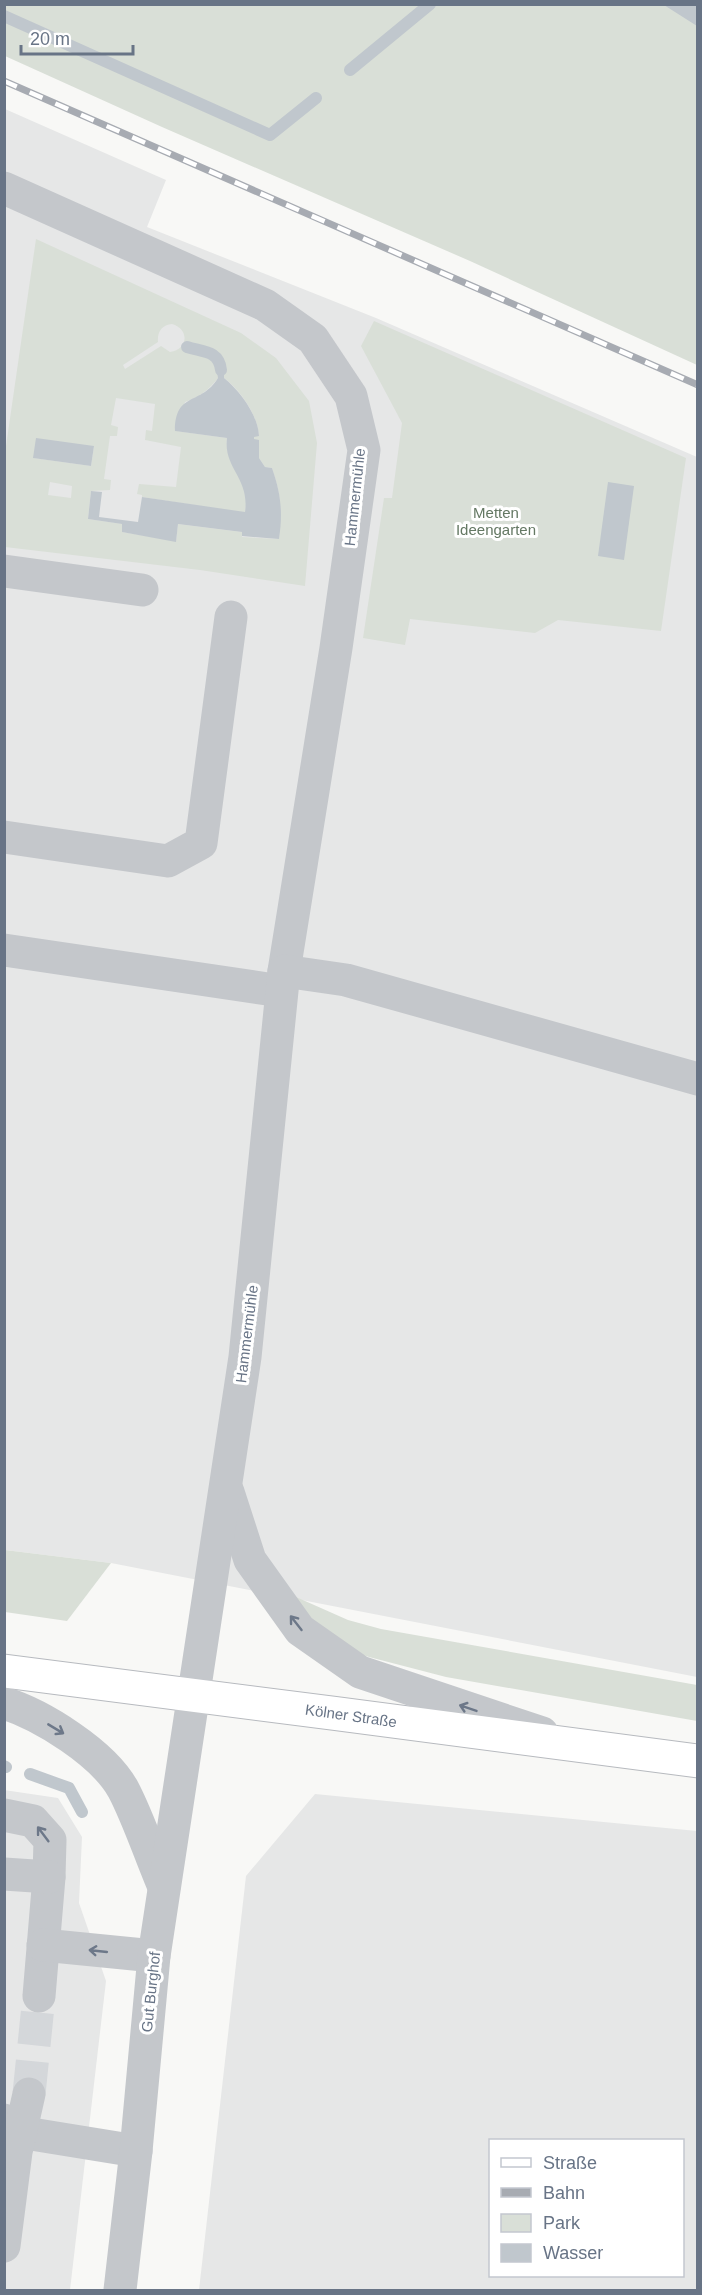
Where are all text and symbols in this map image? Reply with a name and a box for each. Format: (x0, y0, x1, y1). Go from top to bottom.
scale bar (21, 18, 134, 56)
text: 20 m (30, 29, 70, 49)
street label: Hammermühle (341, 447, 368, 547)
park label: Metten Ideengarten (456, 504, 536, 538)
street label: Hammermühle (232, 1284, 261, 1384)
one-way arrow (289, 1615, 302, 1631)
street label: Kölner Straße (304, 1701, 398, 1730)
one-way arrow (459, 1702, 478, 1713)
one-way arrow (47, 1724, 64, 1736)
one-way arrow (37, 1826, 50, 1842)
one-way arrow (89, 1945, 109, 1956)
street label: Gut Burghof (138, 1950, 163, 2033)
legend (489, 2139, 684, 2277)
text: Straße (543, 2153, 597, 2173)
text: Bahn (543, 2183, 585, 2203)
text: Park (543, 2213, 581, 2233)
text: Wasser (543, 2243, 603, 2263)

